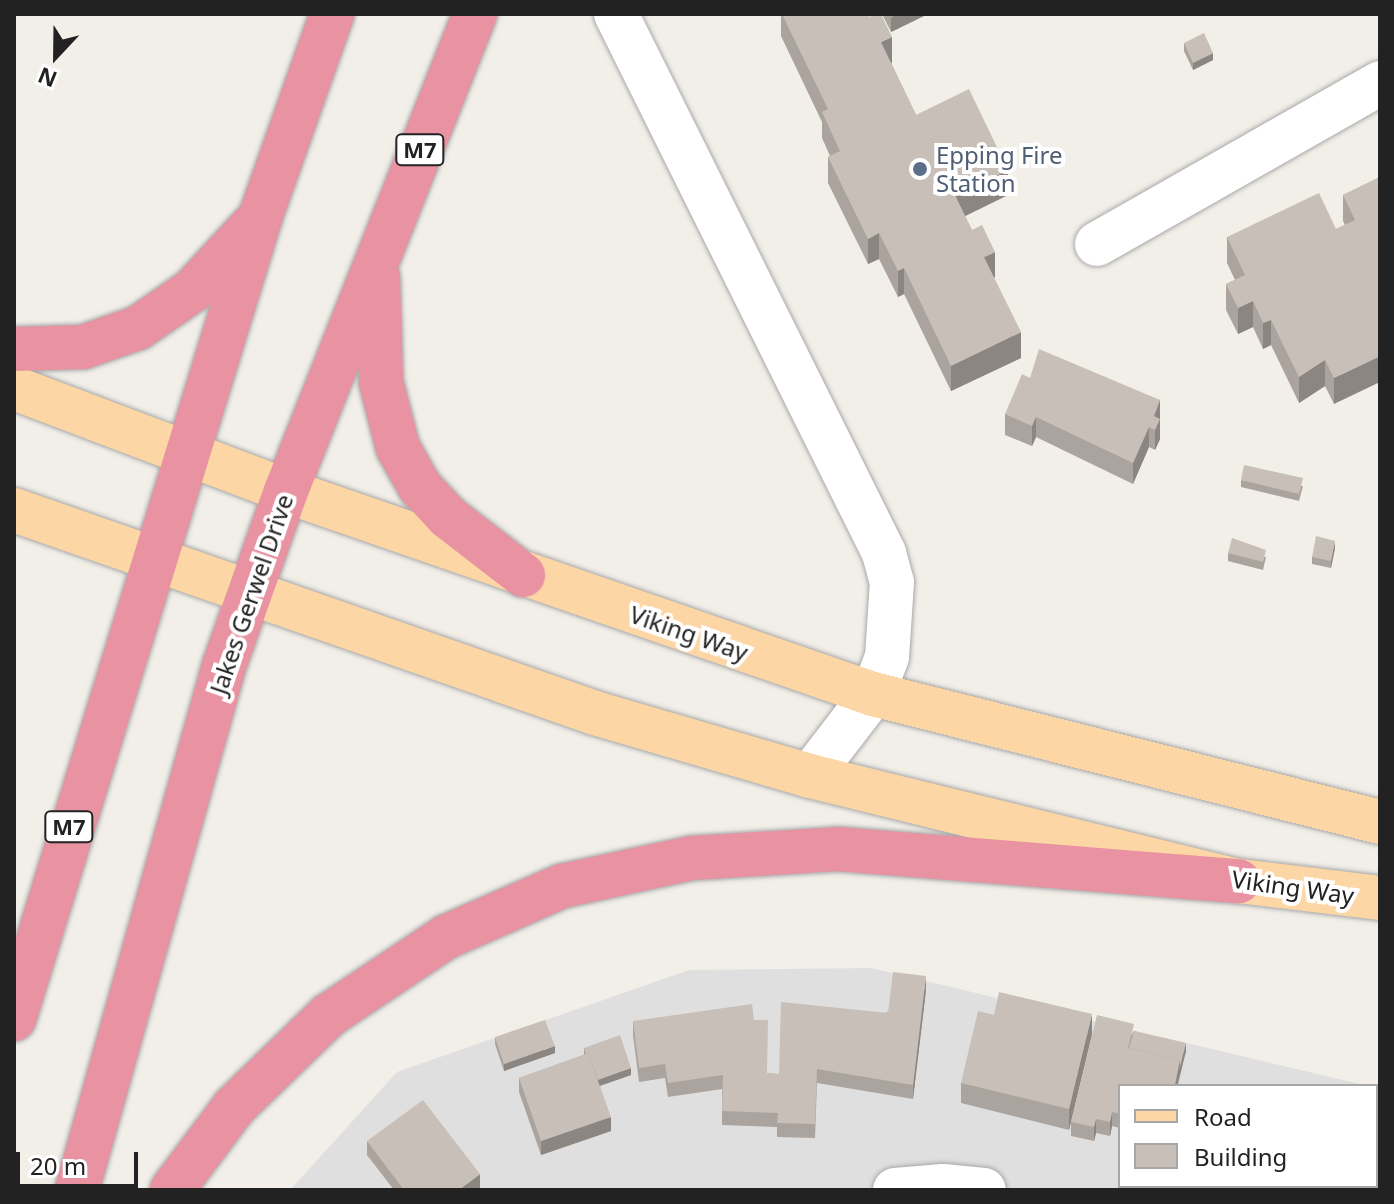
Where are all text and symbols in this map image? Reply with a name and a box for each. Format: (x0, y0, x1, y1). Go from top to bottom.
north arrow (16, 16, 96, 96)
text: N (33, 61, 61, 96)
road number: M7 (394, 132, 446, 168)
place label: Epping Fire Station (936, 141, 1063, 197)
marker: Epping Fire Station (911, 160, 929, 178)
street label: Jakes Gerwel Drive (203, 490, 299, 698)
street label: Viking Way (626, 599, 752, 667)
road number: M7 (43, 809, 95, 845)
street label: Viking Way (1230, 864, 1356, 910)
legend (1118, 1084, 1378, 1188)
text: Road (1194, 1100, 1252, 1133)
scale bar (20, 1136, 142, 1186)
text: Building (1194, 1140, 1287, 1173)
text: 20 m (30, 1149, 86, 1182)

